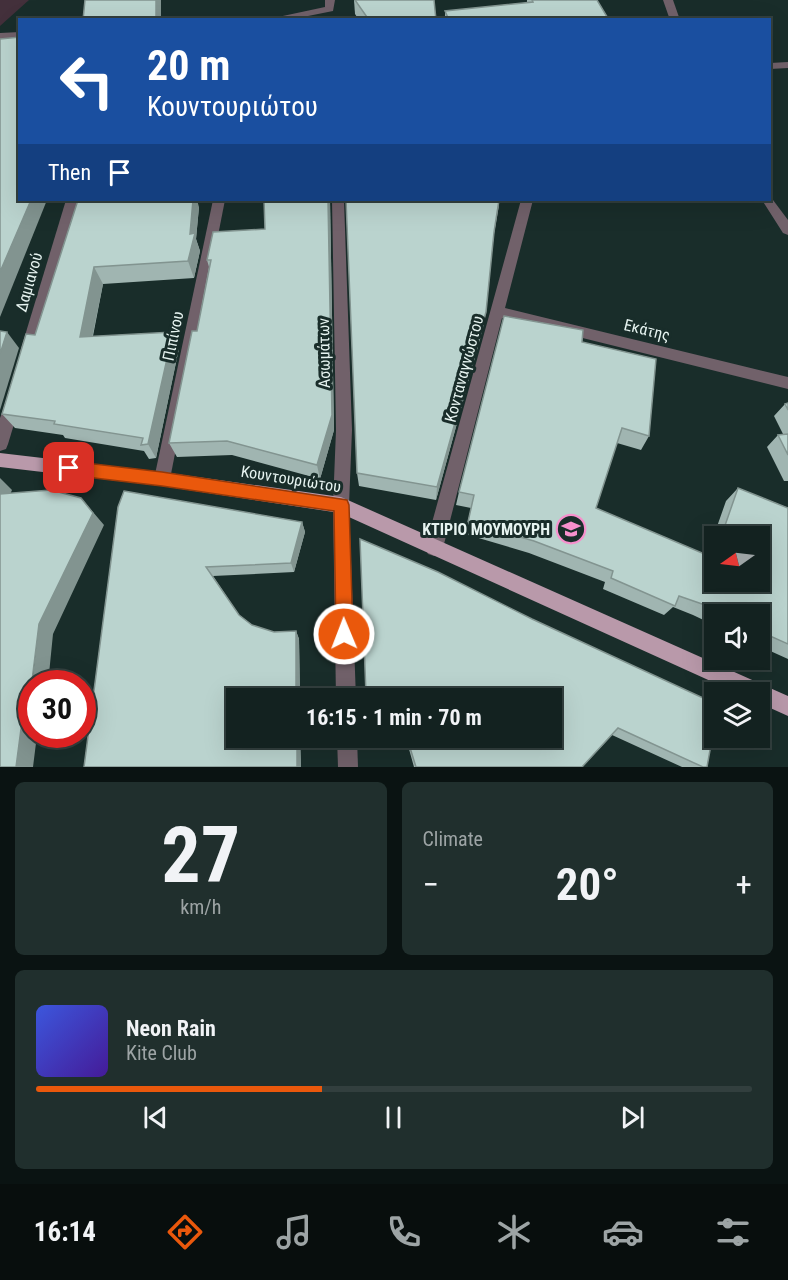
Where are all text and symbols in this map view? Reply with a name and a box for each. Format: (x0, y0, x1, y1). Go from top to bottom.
text: 20 m (147, 41, 230, 90)
icon: left (48, 42, 126, 120)
text: Κουντουριώτου (147, 91, 318, 123)
icon: arrive (103, 156, 136, 189)
text: Then (48, 160, 91, 185)
street label: Δαμιανού (11, 250, 47, 314)
street label: Πιπίνου (158, 310, 188, 362)
street label: Κονταναγνώστου (441, 314, 487, 424)
street label: Εκάτης (622, 315, 672, 345)
street label: Ασωμάτων (314, 318, 334, 388)
pin (43, 442, 94, 493)
icon: arrive (52, 451, 85, 484)
street label: Κουντουριώτου (240, 462, 342, 496)
school or university icon: ΚΤΙΡΙΟ ΜΟΥΜΟΥΡΗ (555, 513, 587, 545)
place label: ΚΤΙΡΙΟ ΜΟΥΜΟΥΡΗ (422, 520, 550, 539)
north arrow (704, 526, 770, 592)
map controls (704, 526, 770, 748)
position arrow (312, 602, 376, 666)
button: sound (704, 604, 770, 670)
speed limit sign: 30 (18, 670, 96, 748)
button: layers (704, 682, 770, 748)
text: 16:15 · 1 min · 70 m (306, 705, 482, 730)
text: 27 (161, 810, 240, 901)
text: Climate (423, 827, 483, 851)
text: 20° (556, 858, 619, 911)
text: − (423, 865, 439, 904)
text: + (736, 865, 752, 904)
text: km/h (180, 895, 221, 919)
text: Neon Rain (126, 1016, 216, 1041)
text: Kite Club (126, 1041, 197, 1065)
icon: previous (139, 1101, 172, 1134)
icon: pause (377, 1101, 410, 1134)
icon: next (616, 1101, 649, 1134)
icon: directions (164, 1211, 206, 1253)
icon: music (273, 1211, 315, 1253)
icon: phone (383, 1211, 425, 1253)
icon: climate (493, 1211, 535, 1253)
icon: car (602, 1211, 644, 1253)
icon: filters (712, 1211, 754, 1253)
text: 16:14 (34, 1216, 96, 1248)

